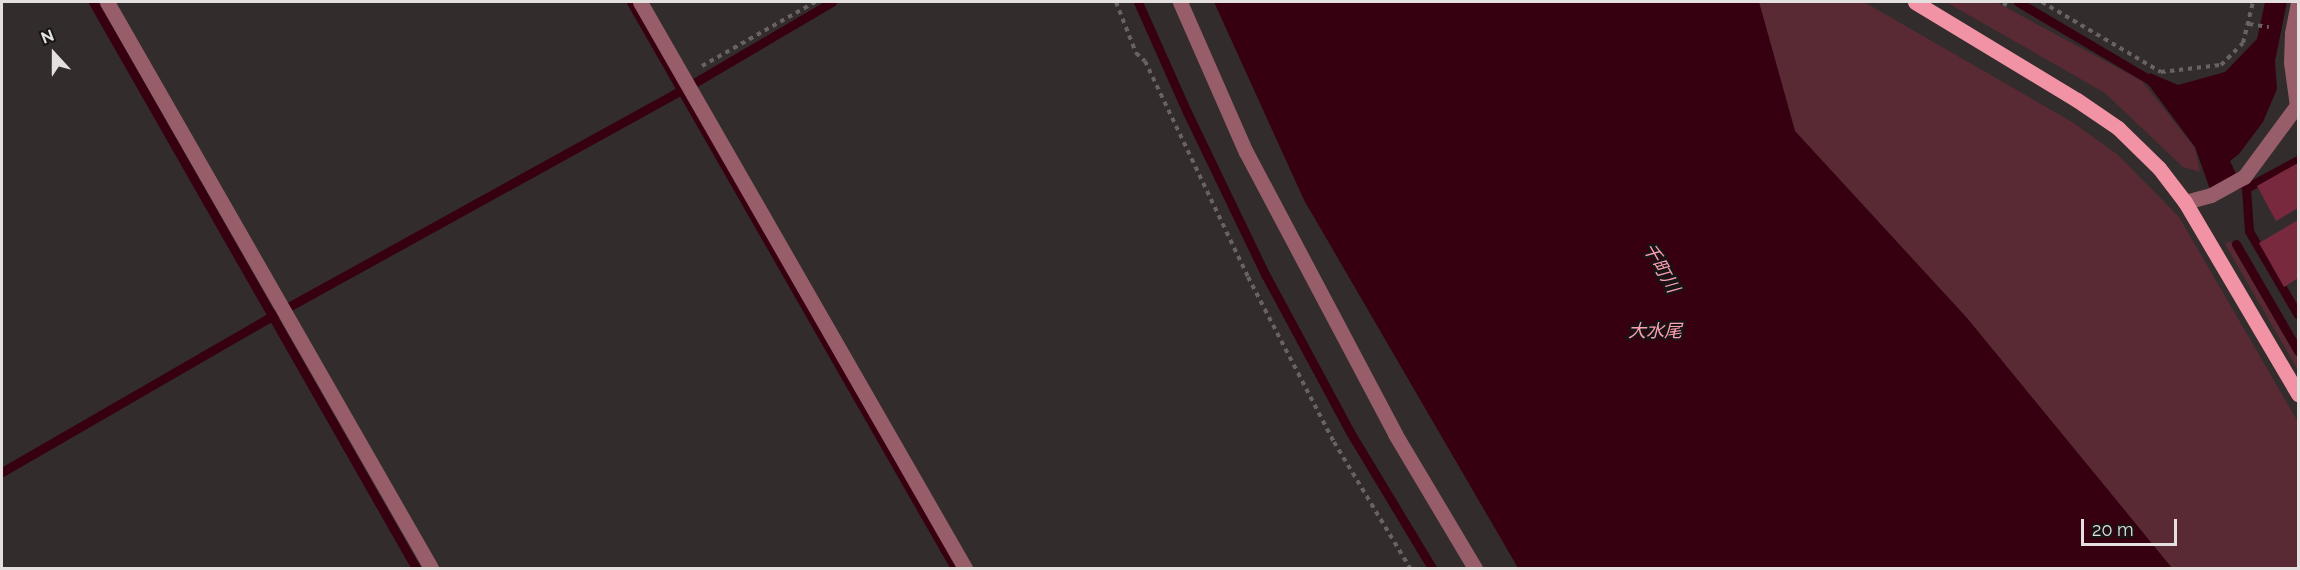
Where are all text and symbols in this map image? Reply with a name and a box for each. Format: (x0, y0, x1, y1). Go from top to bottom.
north arrow (24, 24, 84, 84)
text: N (38, 26, 56, 48)
water label: 千町川 (1638, 239, 1684, 297)
water label: 大水尾 (1628, 320, 1682, 342)
scale bar (2084, 507, 2180, 545)
text: 20 m (2092, 519, 2134, 540)

